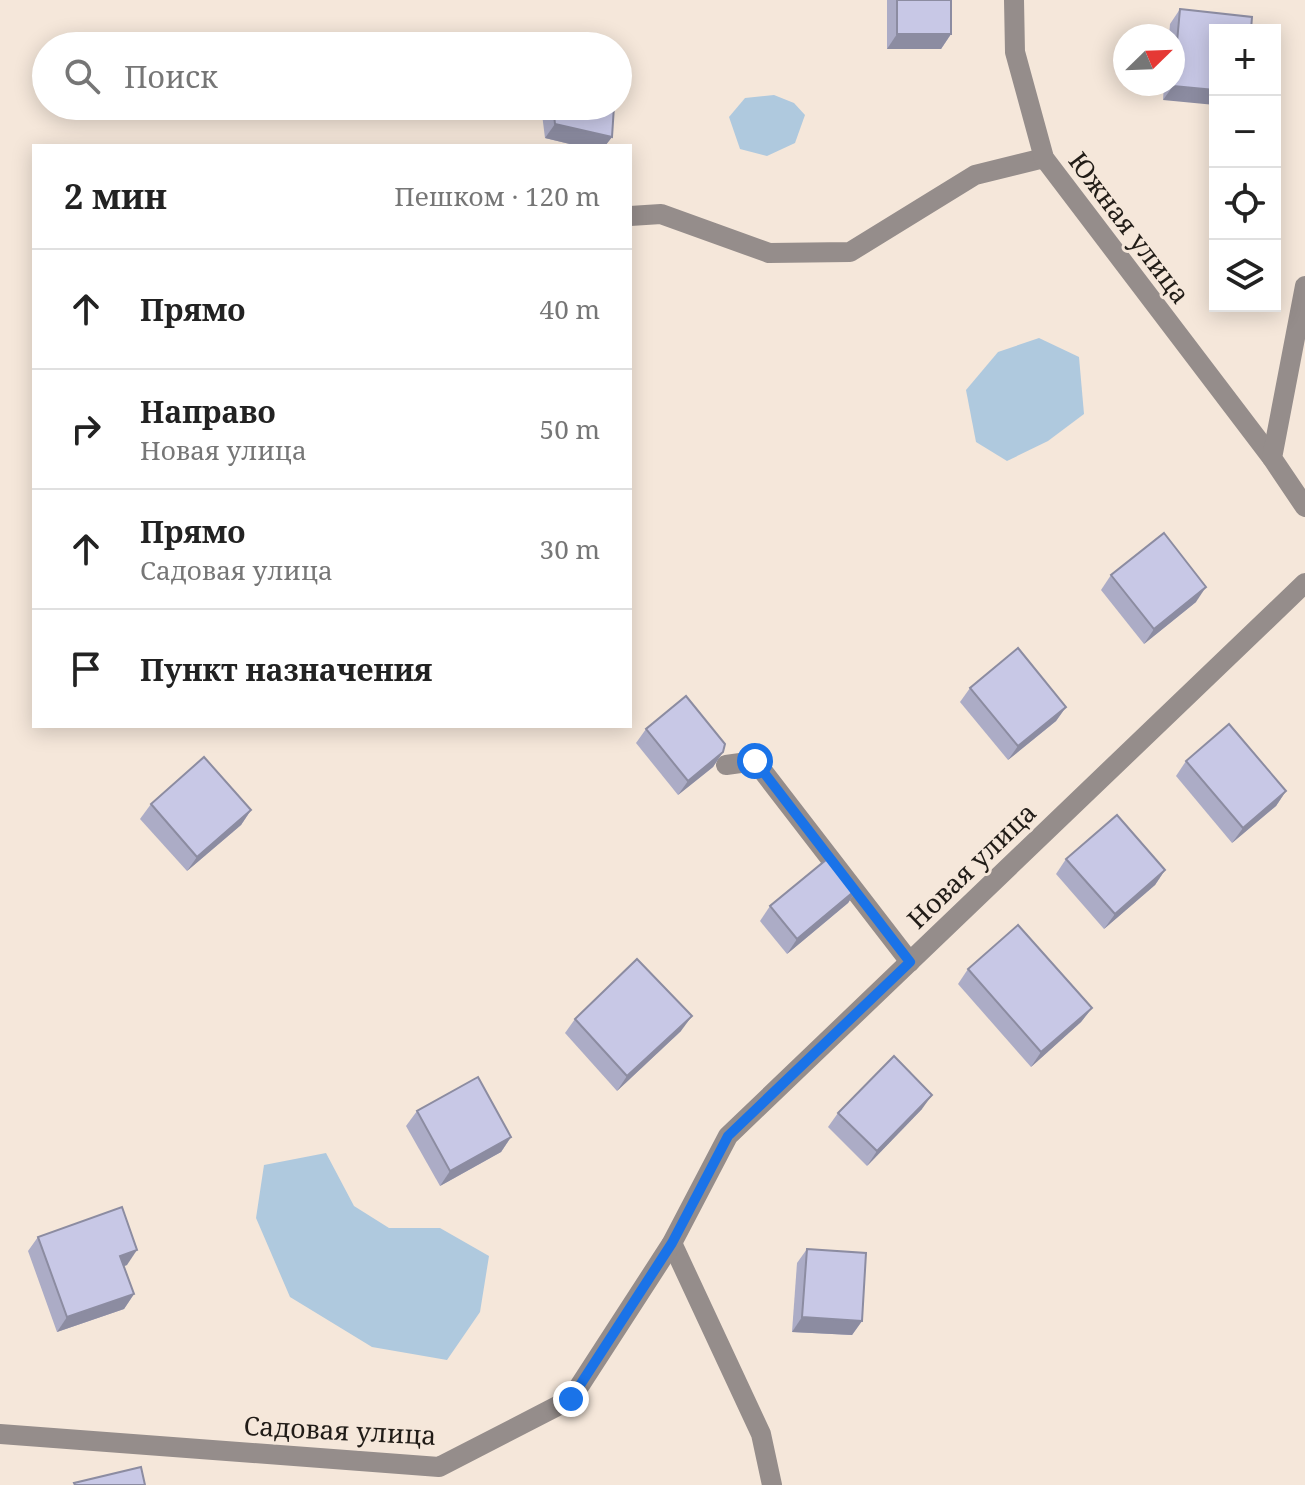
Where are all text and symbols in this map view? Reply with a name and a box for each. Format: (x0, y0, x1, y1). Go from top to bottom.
north arrow (1113, 24, 1185, 96)
map controls (1209, 24, 1281, 312)
button: + (1209, 24, 1281, 96)
search box (32, 32, 632, 120)
icon: search (60, 54, 104, 98)
text: Поиск (124, 56, 218, 97)
button: − (1209, 96, 1281, 168)
street label: Южная улица (1061, 144, 1199, 311)
button: locate (1209, 168, 1281, 240)
text: 2 мин (64, 173, 167, 219)
text: Пешком · 120 m (394, 178, 600, 214)
button: layers (1209, 240, 1281, 312)
icon: ahead (64, 287, 108, 331)
text: Прямо (140, 289, 246, 330)
text: 40 m (540, 291, 600, 327)
text: Направо (140, 391, 276, 432)
icon: right (64, 407, 108, 451)
text: 50 m (540, 411, 600, 447)
text: Новая улица (140, 432, 307, 468)
text: Прямо (140, 511, 246, 552)
icon: ahead (64, 527, 108, 571)
text: 30 m (540, 531, 600, 567)
text: Садовая улица (140, 552, 333, 588)
icon: arrive (64, 647, 108, 691)
text: Пункт назначения (140, 649, 432, 690)
route start (737, 743, 773, 779)
street label: Новая улица (899, 794, 1044, 936)
route end (553, 1381, 589, 1417)
street label: Садовая улица (243, 1407, 437, 1453)

